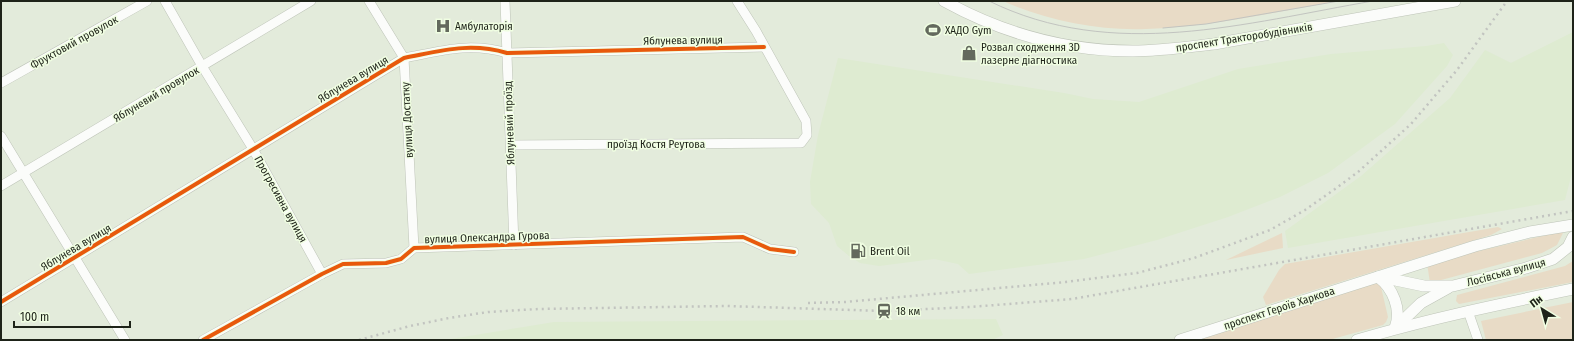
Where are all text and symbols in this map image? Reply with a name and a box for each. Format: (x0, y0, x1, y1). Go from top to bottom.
street label: Фруктовий провулок (28, 13, 121, 72)
hospital icon: Амбулаторія (434, 17, 452, 35)
place label: Амбулаторія (455, 20, 513, 33)
street label: проспект Тракторобудівників (1175, 20, 1313, 55)
sports icon: ХАДО Gym (924, 21, 942, 39)
place label: ХАДО Gym (945, 24, 991, 37)
street label: Яблунева вулиця (643, 33, 723, 48)
place label: Розвал сходження 3D лазерне діагностика (981, 41, 1080, 67)
shop icon: Розвал сходження 3D лазерне діагностика (960, 44, 978, 62)
street label: Яблунева вулиця (316, 53, 391, 106)
street label: Яблуневий провулок (111, 63, 202, 125)
street label: Яблуневий проїзд (502, 80, 517, 165)
street label: вулиця Достатку (399, 82, 416, 158)
street label: проїзд Костя Реутова (607, 138, 705, 151)
street label: Прогресивна вулиця (251, 154, 310, 245)
street label: Яблунева вулиця (39, 221, 114, 274)
street label: вулиця Олександра Гурова (424, 229, 550, 246)
fuel station icon: Brent Oil (849, 242, 867, 260)
place label: Brent Oil (870, 245, 910, 258)
street label: Лосівська вулиця (1465, 256, 1547, 289)
street label: проспект Героїв Харкова (1222, 284, 1336, 333)
north arrow (1522, 289, 1562, 329)
text: Пн (1527, 292, 1545, 310)
station icon: 18 км (875, 302, 893, 320)
scale bar (14, 303, 130, 329)
place label: 18 км (896, 305, 921, 318)
text: 100 m (20, 310, 49, 324)

